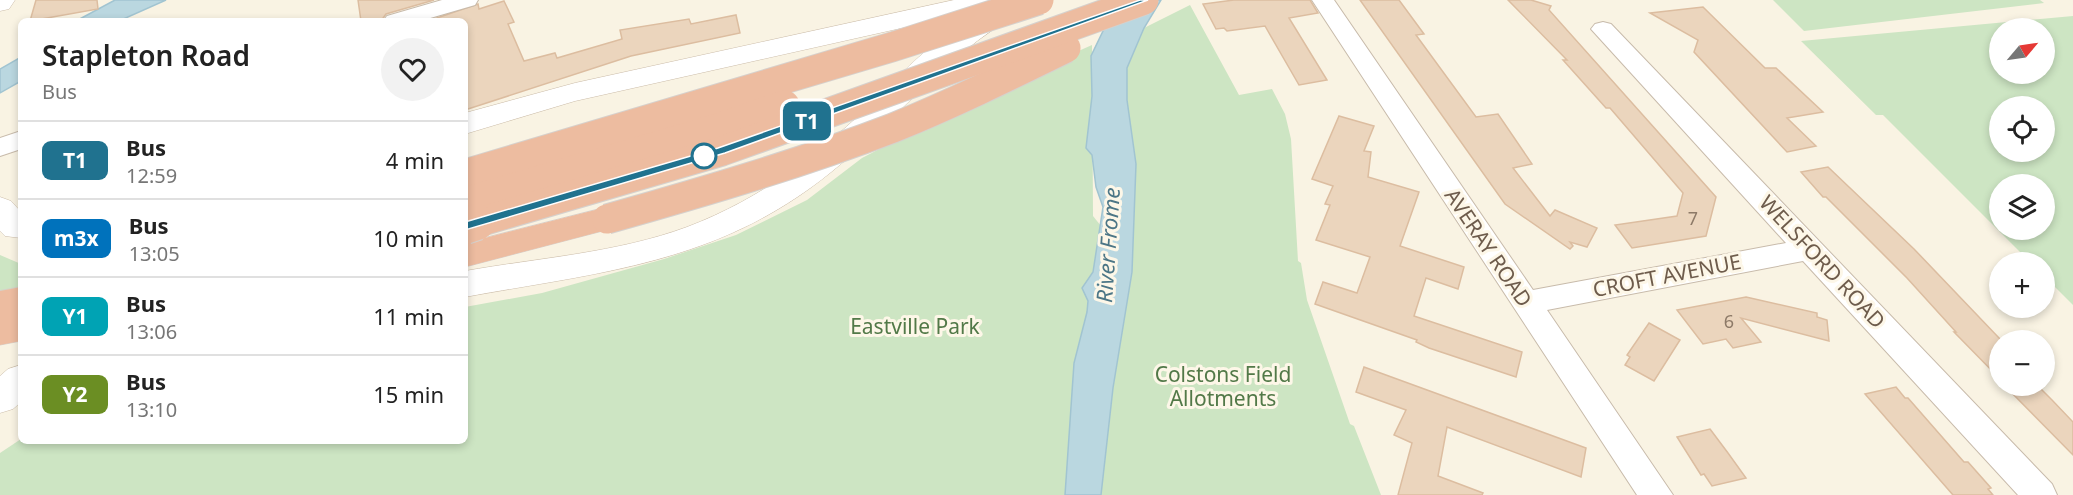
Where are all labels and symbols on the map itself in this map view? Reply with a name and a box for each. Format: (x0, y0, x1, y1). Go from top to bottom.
north arrow (1989, 18, 2055, 84)
line badge: T1 (780, 102, 834, 140)
unlabelled marker (691, 143, 717, 169)
street label: AVERAY ROAD (1439, 183, 1539, 312)
water label: River Frome (1088, 186, 1126, 304)
street label: WELSFORD ROAD (1754, 189, 1892, 334)
house number: 7 (1688, 206, 1698, 230)
street label: CROFT AVENUE (1590, 247, 1743, 303)
house number: 6 (1724, 309, 1734, 333)
park label: Eastville Park (850, 312, 981, 340)
park label: Colstons Field Allotments (1155, 360, 1291, 412)

